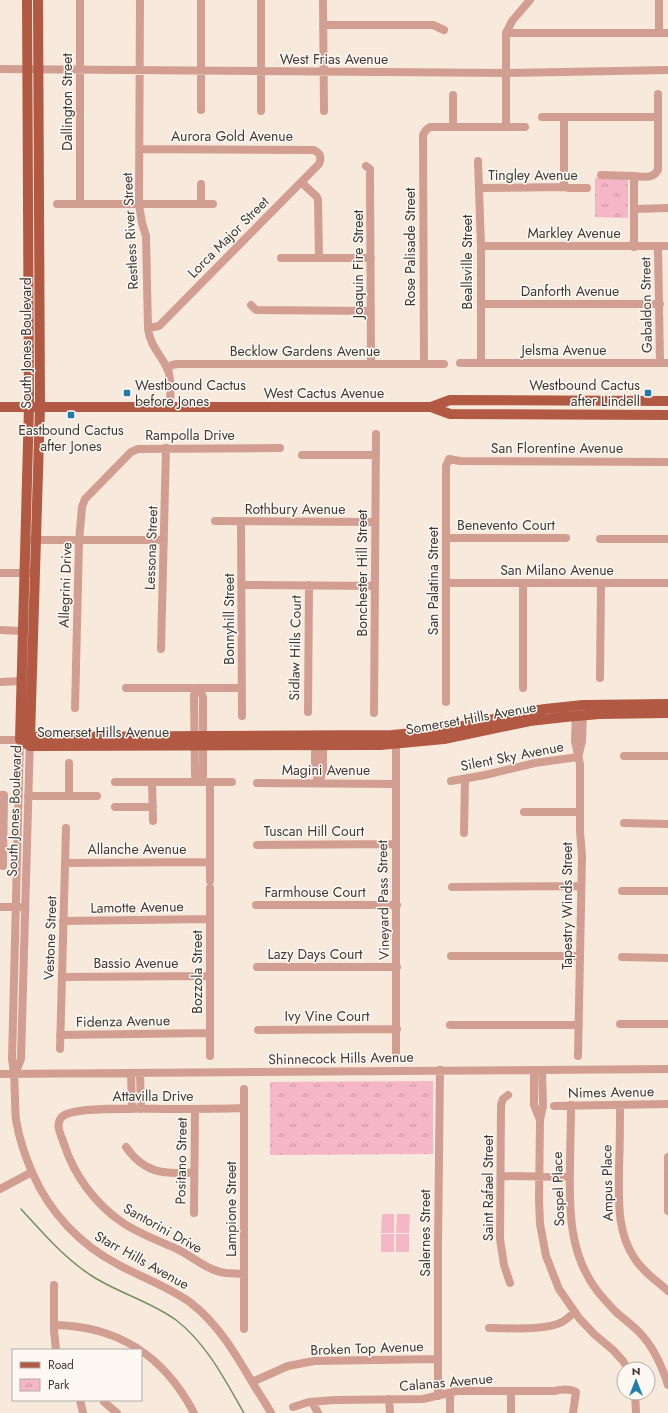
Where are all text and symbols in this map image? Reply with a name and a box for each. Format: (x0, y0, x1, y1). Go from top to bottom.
street label: West Frias Avenue (280, 49, 388, 69)
street label: Dallington Street (57, 53, 77, 151)
street label: Aurora Gold Avenue (171, 126, 293, 146)
street label: Tingley Avenue (488, 165, 578, 185)
street label: Restless River Street (117, 171, 143, 290)
street label: Rose Palisade Street (400, 187, 420, 306)
street label: Lorca Major Street (183, 191, 274, 282)
street label: Joaquin Fire Street (348, 209, 368, 320)
street label: Beallsville Street (457, 214, 477, 309)
street label: Markley Avenue (527, 223, 621, 243)
street label: Gabaldon Street (635, 256, 657, 353)
street label: South Jones Boulevard (16, 277, 36, 409)
street label: Danforth Avenue (521, 281, 619, 301)
street label: Jelsma Avenue (520, 340, 606, 360)
street label: Becklow Gardens Avenue (230, 341, 380, 361)
place label: Westbound Cactus before Jones (135, 375, 246, 411)
place label: Westbound Cactus after Lindell (529, 375, 640, 411)
street label: West Cactus Avenue (264, 383, 384, 403)
marker: Westbound Cactus before Jones (122, 388, 132, 398)
marker: Westbound Cactus after Lindell (643, 388, 653, 398)
marker: Eastbound Cactus after Jones (66, 410, 76, 420)
place label: Eastbound Cactus after Jones (18, 420, 124, 456)
street label: Rampolla Drive (145, 425, 235, 445)
street label: San Florentine Avenue (491, 438, 623, 458)
street label: Rothbury Avenue (245, 499, 345, 519)
street label: Lessona Street (140, 505, 162, 590)
street label: Bonchester Hill Street (352, 509, 372, 636)
street label: Benevento Court (457, 515, 556, 535)
street label: San Palatina Street (423, 526, 443, 635)
street label: Allegrini Drive (54, 542, 76, 628)
street label: San Milano Avenue (500, 560, 614, 580)
street label: Bonnyhill Street (219, 573, 239, 665)
street label: Sidlaw Hills Court (284, 594, 306, 701)
street label: Somerset Hills Avenue (404, 697, 538, 739)
street label: Somerset Hills Avenue (37, 722, 169, 742)
street label: Silent Sky Avenue (459, 736, 565, 776)
street label: South Jones Boulevard (2, 745, 26, 877)
street label: Magini Avenue (282, 760, 370, 780)
street label: Tuscan Hill Court (264, 821, 365, 841)
street label: Allanche Avenue (88, 839, 186, 859)
street label: Vineyard Pass Street (372, 839, 394, 960)
street label: Tapestry Winds Street (557, 842, 577, 970)
street label: Farmhouse Court (264, 882, 366, 902)
street label: Vestone Street (39, 895, 61, 980)
street label: Lamotte Avenue (90, 896, 184, 918)
street label: Bozzola Street (187, 930, 207, 1014)
street label: Lazy Days Court (268, 944, 363, 964)
street label: Bassio Avenue (94, 953, 178, 973)
street label: Ivy Vine Court (285, 1006, 370, 1026)
street label: Fidenza Avenue (76, 1010, 170, 1032)
street label: Shinnecock Hills Avenue (268, 1047, 414, 1069)
street label: Nimes Avenue (568, 1081, 654, 1103)
street label: Attavilla Drive (113, 1086, 193, 1106)
street label: Positano Street (170, 1117, 192, 1205)
street label: Saint Rafael Street (478, 1134, 498, 1241)
street label: Ampus Place (596, 1144, 618, 1222)
street label: Sospel Place (547, 1151, 569, 1227)
street label: Lampione Street (221, 1161, 241, 1257)
street label: Salernes Street (415, 1189, 435, 1277)
street label: Santorini Drive (120, 1198, 206, 1258)
street label: Starr Hills Avenue (91, 1226, 193, 1294)
street label: Broken Top Avenue (310, 1336, 424, 1360)
legend (12, 1349, 142, 1401)
text: Road (48, 1356, 74, 1374)
north arrow (616, 1361, 656, 1401)
text: N (632, 1363, 640, 1379)
street label: Calanas Avenue (398, 1368, 494, 1396)
text: Park (48, 1376, 70, 1394)

